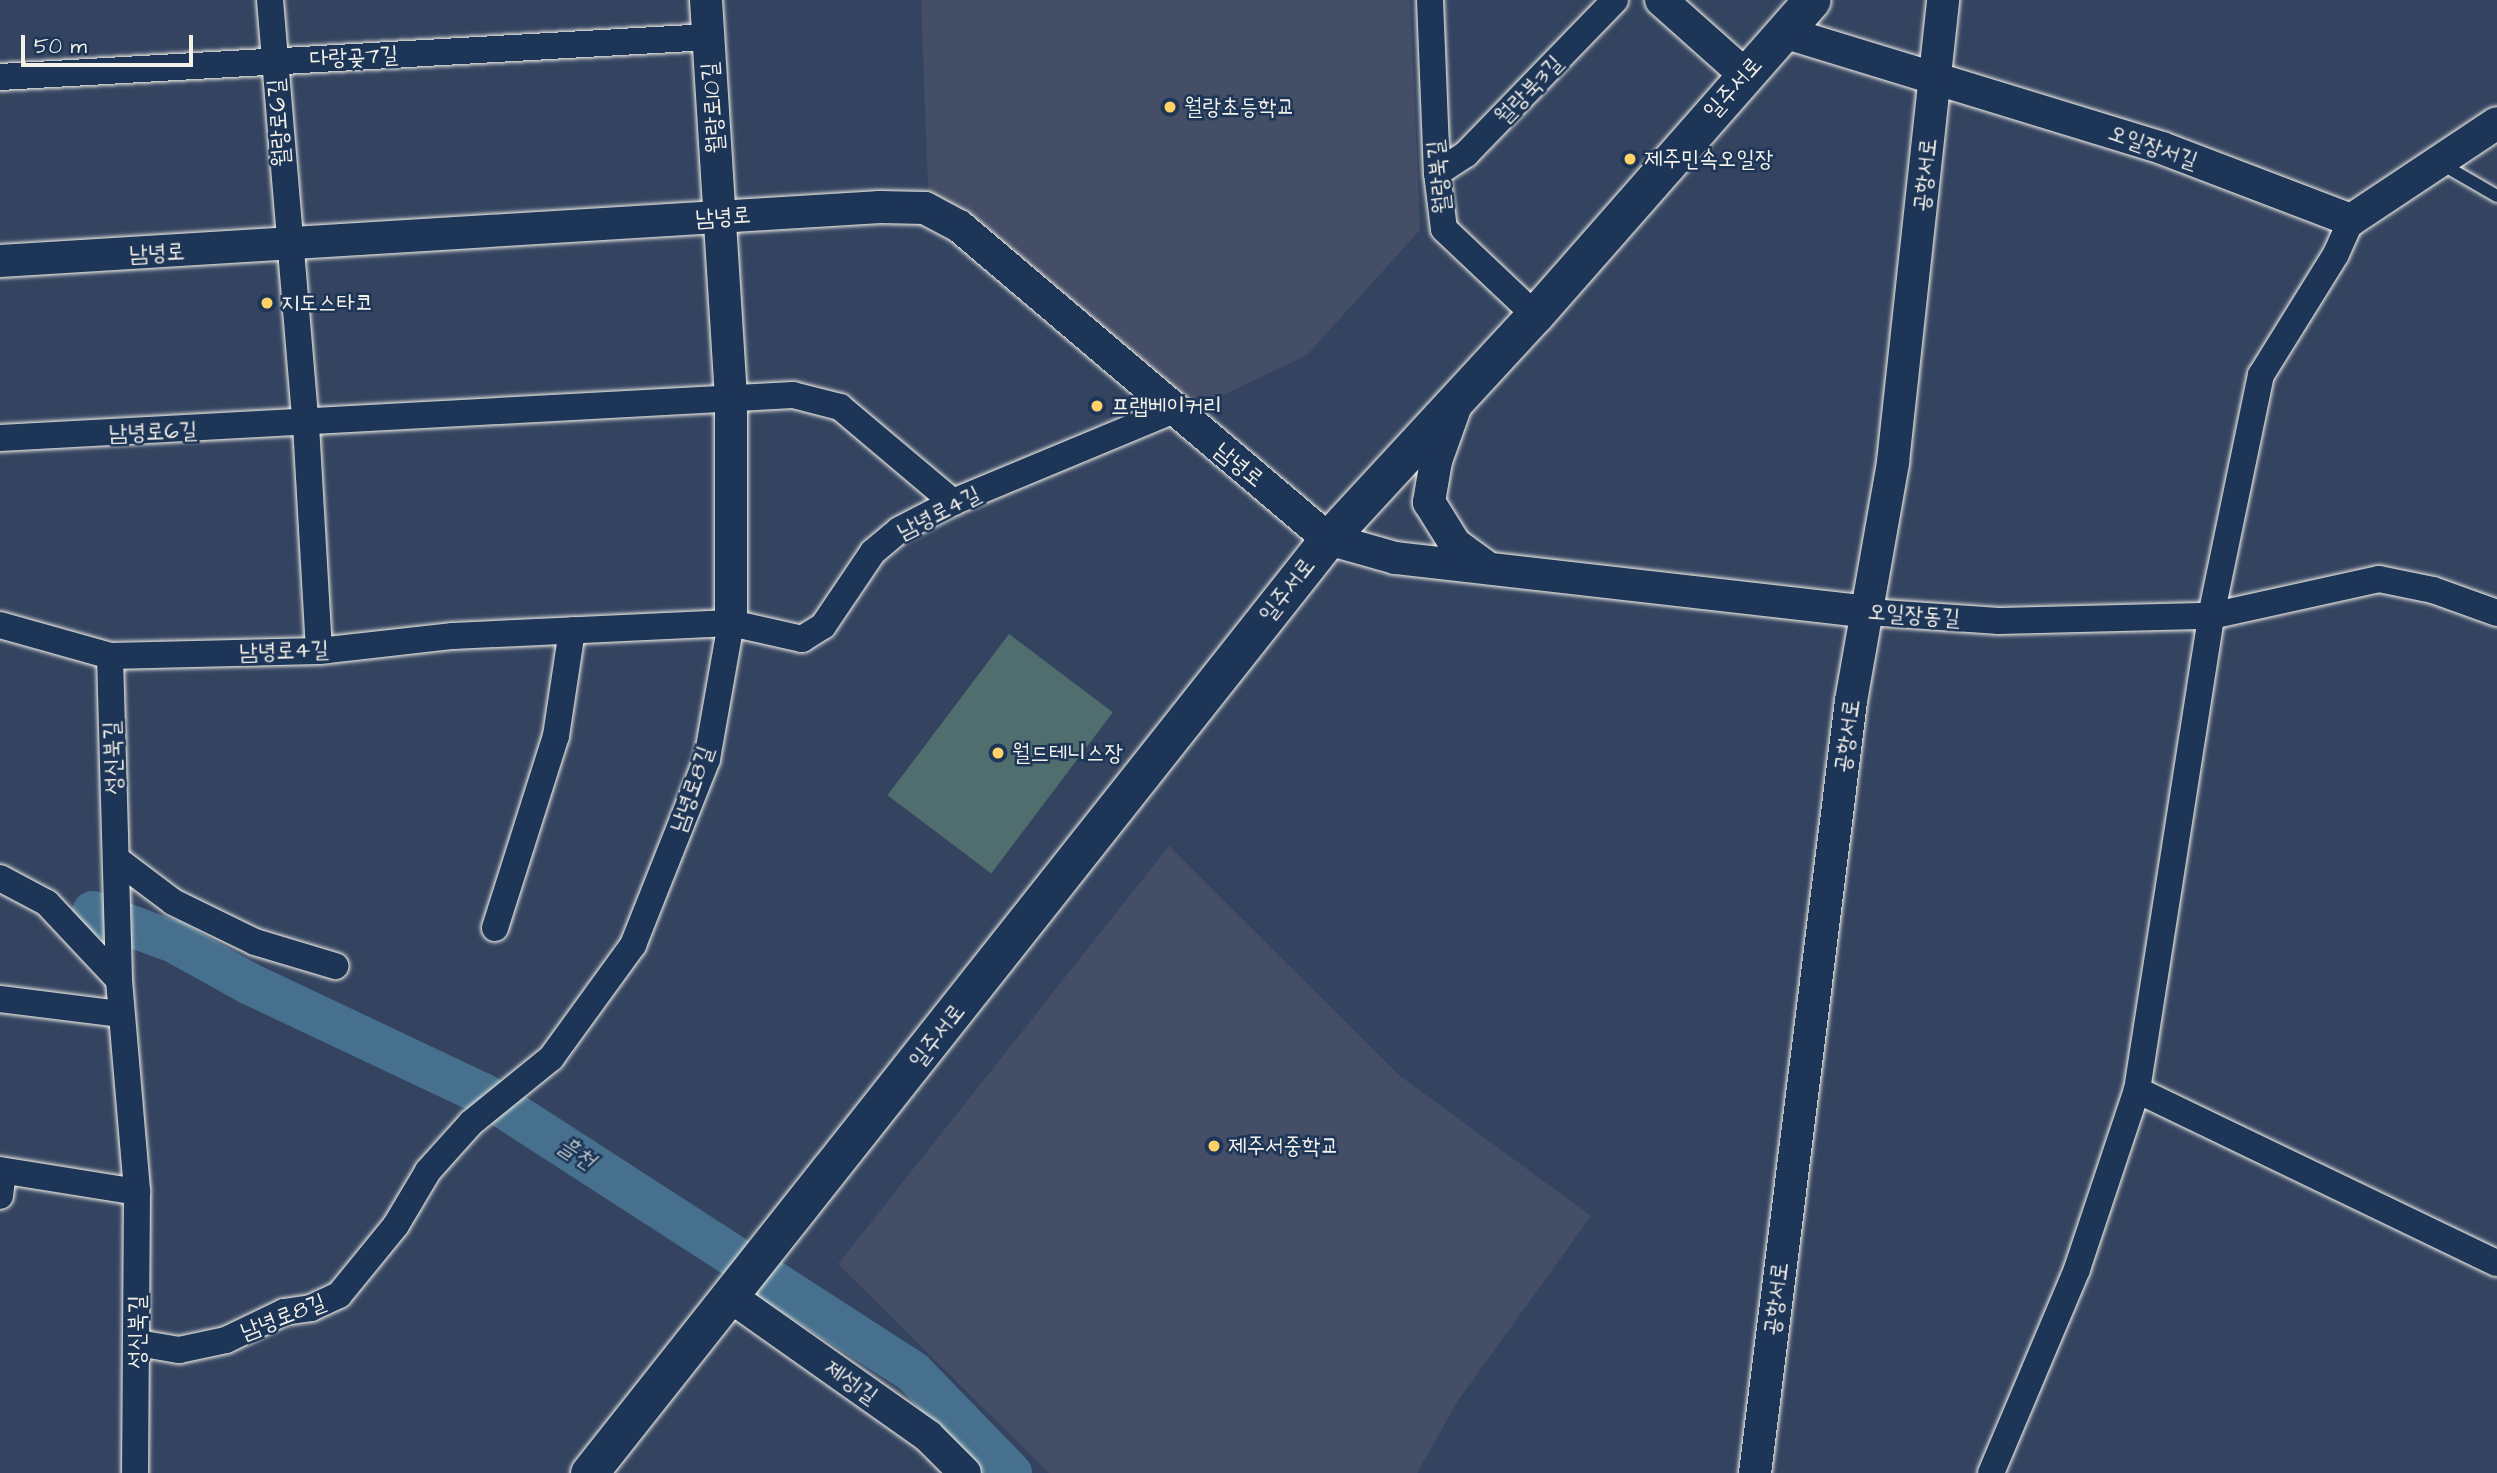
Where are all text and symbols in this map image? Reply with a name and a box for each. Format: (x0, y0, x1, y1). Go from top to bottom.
scale bar (24, 21, 196, 65)
text: 50 m (34, 32, 87, 61)
street label: 다랑곶7길 (309, 41, 399, 73)
street label: 월랑북3길 (1489, 50, 1569, 130)
street label: 일주서로 (1698, 51, 1768, 125)
street label: 월랑로10길 (696, 61, 730, 155)
street label: 월랑로6길 (262, 78, 296, 168)
place label: 월랑초등학교 (1184, 93, 1295, 121)
marker: 월랑초등학교 (1162, 99, 1178, 115)
street label: 오일장서길 (2105, 119, 2201, 175)
street label: 공항서로 (1907, 137, 1943, 213)
street label: 월랑북길 (1421, 139, 1457, 215)
place label: 제주민속오일장 (1644, 145, 1774, 173)
marker: 제주민속오일장 (1622, 151, 1638, 167)
street label: 남녕로 (694, 201, 752, 233)
street label: 남녕로 (129, 238, 185, 268)
place label: 지도스타코 (281, 289, 374, 317)
marker: 지도스타코 (259, 295, 275, 311)
place label: 프랩베이커리 (1111, 392, 1222, 420)
marker: 프랩베이커리 (1089, 398, 1105, 414)
street label: 남녕로6길 (108, 417, 198, 447)
street label: 남녕로 (1209, 437, 1269, 493)
street label: 남녕로4길 (893, 480, 985, 546)
street label: 일주서로 (1253, 552, 1321, 628)
street label: 오일장동길 (1867, 598, 1961, 632)
street label: 남녕로4길 (239, 636, 329, 666)
street label: 공항서로 (1828, 697, 1866, 775)
street label: 성신북길 (98, 721, 128, 795)
place label: 월드테니스장 (1012, 739, 1123, 767)
street label: 남녕로8길 (664, 742, 720, 836)
marker: 월드테니스장 (990, 745, 1006, 761)
street label: 일주서로 (903, 998, 971, 1074)
water label: 흘천 (552, 1131, 600, 1177)
place label: 제주서중학교 (1228, 1132, 1339, 1160)
marker: 제주서중학교 (1206, 1138, 1222, 1154)
street label: 공항서로 (1758, 1261, 1794, 1337)
street label: 남녕로8길 (237, 1288, 329, 1346)
street label: 성신북길 (123, 1295, 151, 1369)
street label: 제성1길 (819, 1354, 883, 1410)

